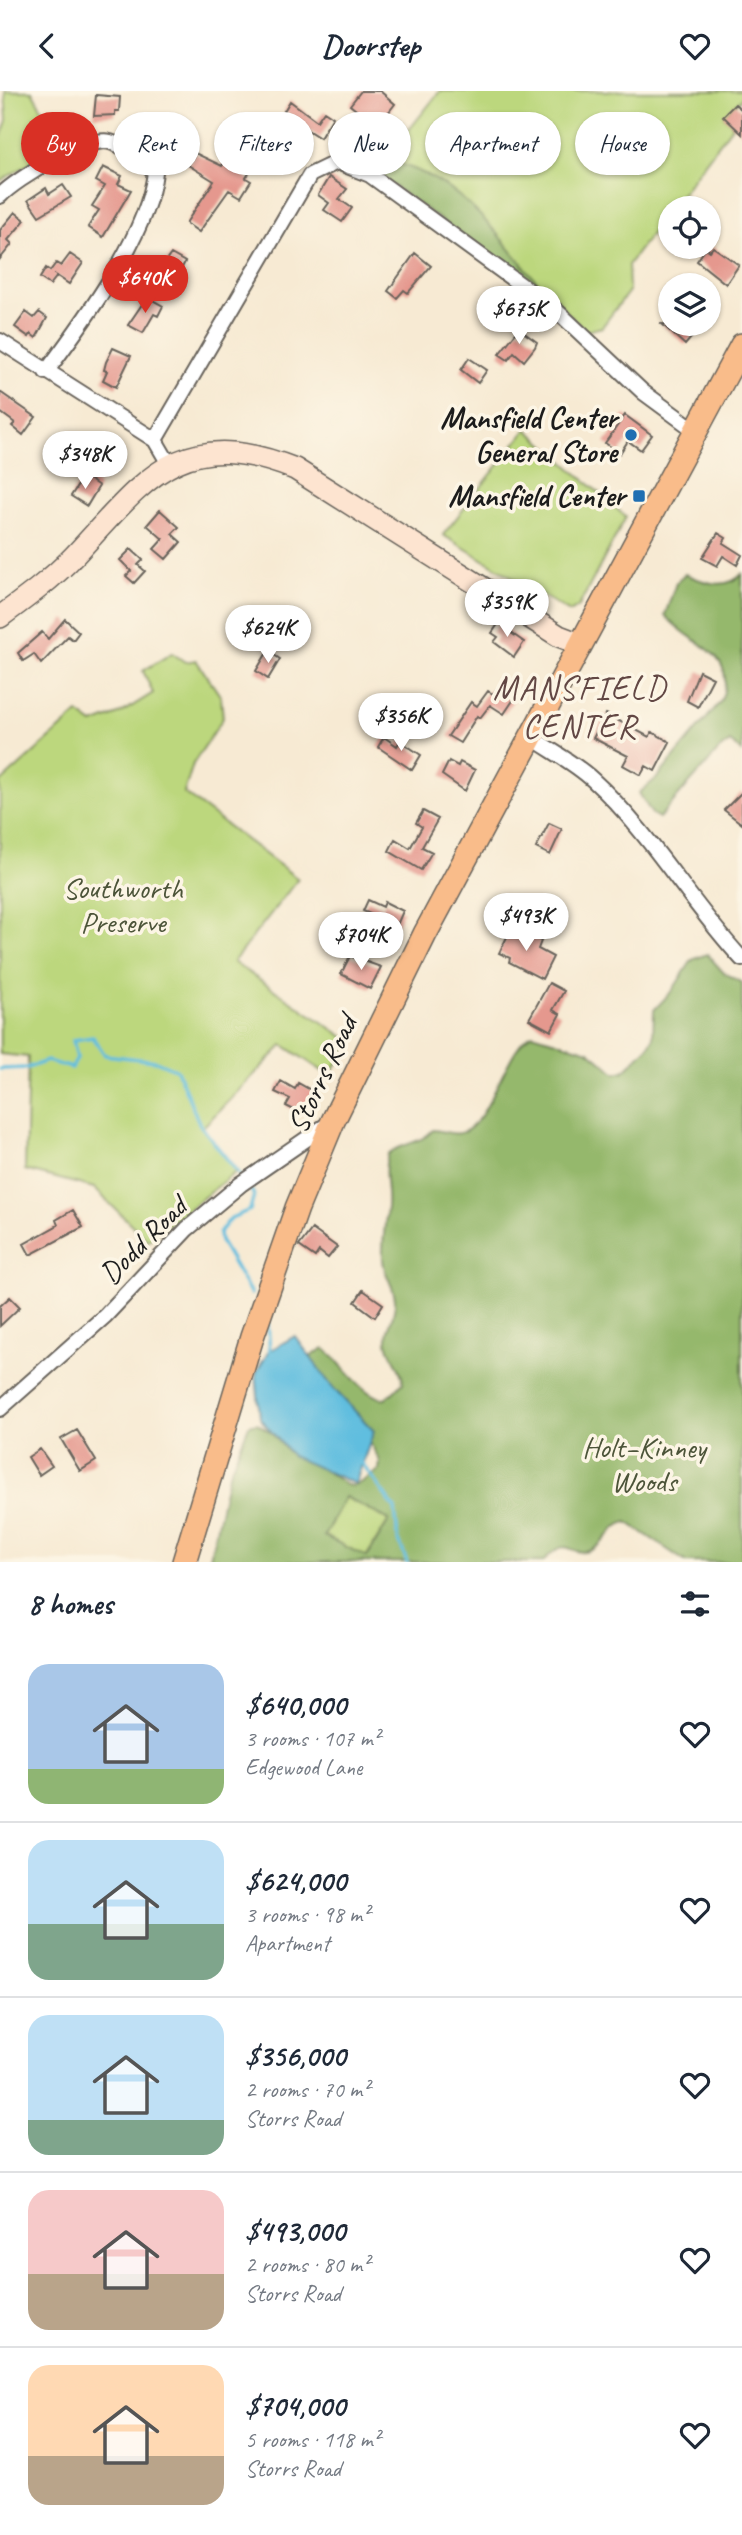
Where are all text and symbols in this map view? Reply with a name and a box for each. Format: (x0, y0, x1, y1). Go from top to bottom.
text: Doorstep (322, 25, 420, 66)
icon: back (28, 27, 66, 65)
icon: heart (676, 27, 714, 65)
chip: Buy (21, 112, 99, 175)
chip: Rent (113, 112, 200, 175)
chip: Filters (214, 112, 314, 175)
chip: New (328, 112, 411, 175)
chip: Apartment (425, 112, 561, 175)
chip: House (575, 112, 670, 175)
map controls (658, 196, 721, 336)
button: locate (658, 196, 721, 259)
pin: $640K (96, 255, 194, 315)
text: $640K (118, 263, 172, 292)
button: layers (658, 273, 721, 336)
pin: $675K (470, 287, 568, 346)
text: $675K (492, 294, 546, 323)
place label: Mansfield Center General Store (440, 399, 620, 471)
marker: Mansfield Center General Store (623, 427, 639, 443)
pin: $348K (36, 431, 134, 491)
text: $348K (58, 439, 112, 468)
place label: Mansfield Center (448, 477, 628, 515)
marker: Mansfield Center (631, 488, 647, 504)
pin: $359K (458, 580, 556, 639)
text: $359K (481, 587, 533, 616)
pin: $624K (219, 605, 317, 665)
text: $624K (241, 613, 295, 642)
district label: MANSFIELD CENTER (493, 667, 668, 747)
pin: $356K (352, 693, 450, 753)
text: $356K (374, 701, 428, 730)
park label: Southworth Preserve (63, 869, 183, 941)
pin: $493K (477, 893, 575, 953)
text: $493K (500, 901, 552, 930)
pin: $704K (312, 913, 410, 972)
text: $704K (335, 920, 388, 949)
street label: Storrs Road (278, 1005, 367, 1139)
street label: Dodd Road (91, 1185, 198, 1292)
park label: Holt–Kinney Woods (582, 1428, 709, 1500)
text: 8 homes (28, 1585, 113, 1623)
icon: filters (676, 1585, 714, 1623)
text: $640,000 (245, 1686, 346, 1724)
icon: home (84, 1692, 168, 1776)
icon: heart (676, 1715, 714, 1753)
text: 3 rooms · 107 m² (245, 1724, 380, 1753)
text: Edgewood Lane (245, 1753, 362, 1782)
text: $624,000 (245, 1862, 346, 1900)
icon: home (84, 1868, 168, 1952)
icon: heart (676, 1891, 714, 1929)
text: 3 rooms · 98 m² (245, 1900, 369, 1929)
text: Apartment (245, 1929, 330, 1958)
text: $356,000 (245, 2037, 346, 2075)
icon: home (84, 2043, 168, 2127)
icon: heart (676, 2066, 714, 2104)
text: 2 rooms · 70 m² (245, 2075, 369, 2104)
text: Storrs Road (245, 2104, 341, 2133)
text: $493,000 (245, 2212, 345, 2250)
icon: home (84, 2218, 168, 2302)
icon: heart (676, 2241, 714, 2279)
text: 2 rooms · 80 m² (245, 2250, 369, 2279)
text: Storrs Road (245, 2279, 341, 2308)
text: $704,000 (245, 2387, 345, 2425)
icon: home (84, 2393, 168, 2477)
icon: heart (676, 2416, 714, 2454)
text: 5 rooms · 118 m² (245, 2425, 380, 2454)
text: Storrs Road (245, 2454, 341, 2483)

